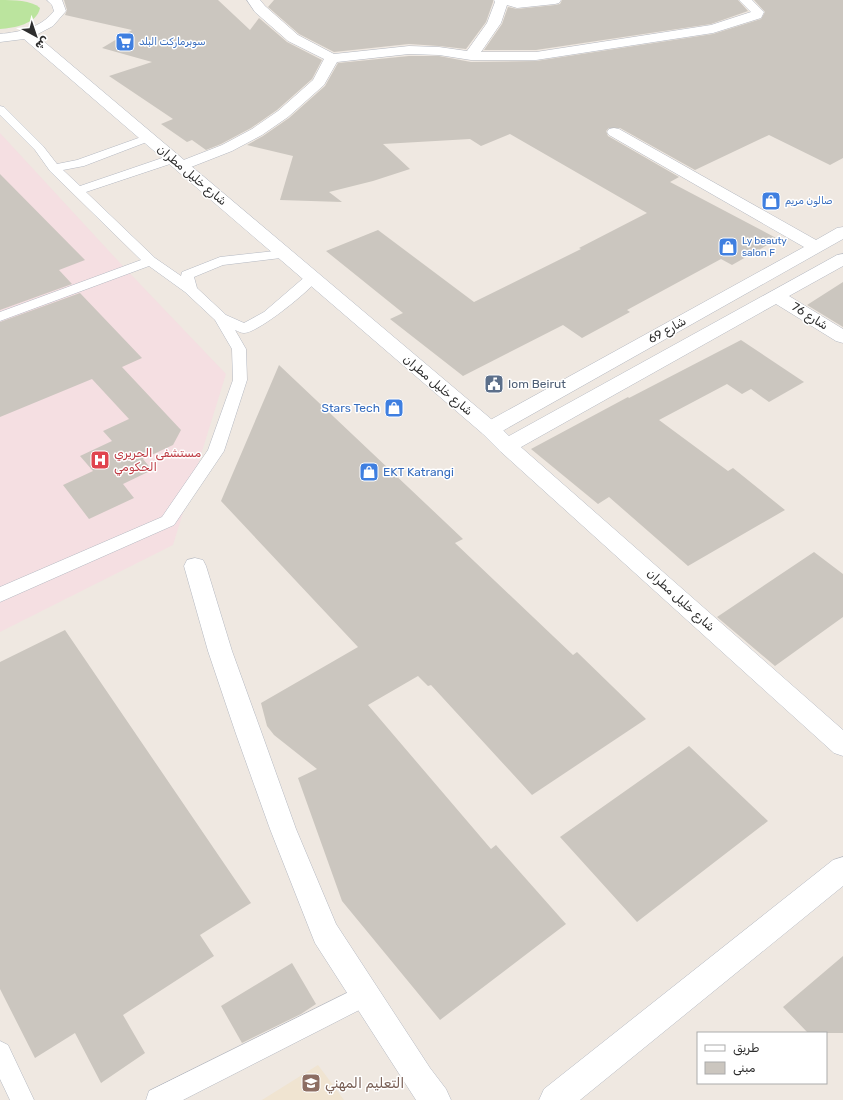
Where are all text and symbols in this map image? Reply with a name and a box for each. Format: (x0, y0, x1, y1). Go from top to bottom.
north arrow (16, 16, 56, 56)
supermarket icon: سوبرماركت البلد (114, 31, 136, 53)
text: ش (33, 34, 52, 53)
place label: سوبرماركت البلد (139, 36, 205, 48)
street label: شارع خليل مطران (153, 142, 230, 210)
shop icon: صالون مريم (760, 190, 782, 212)
place label: صالون مريم (785, 195, 832, 207)
place label: Ly beauty salon F (742, 235, 787, 259)
shop icon: Ly beauty salon F (717, 236, 739, 258)
street label: شارع 76 (788, 299, 831, 334)
street label: شارع 69 (646, 314, 689, 348)
street label: شارع خليل مطران (399, 352, 476, 420)
public building icon: Iom Beirut (483, 373, 505, 395)
place label: Iom Beirut (508, 377, 566, 391)
shop icon: Stars Tech (383, 397, 405, 419)
place label: Stars Tech (321, 401, 380, 415)
place label: مستشفى الحريري الحكومي (114, 446, 201, 476)
hospital icon: مستشفى الحريري الحكومي (89, 449, 111, 471)
shop icon: EKT Katrangi (358, 461, 380, 483)
place label: EKT Katrangi (383, 465, 454, 479)
street label: شارع خليل مطران (643, 566, 718, 636)
legend (697, 1032, 827, 1084)
text: طريق (733, 1041, 759, 1056)
text: مبنى (733, 1061, 756, 1076)
school or university icon: التعليم المهني (300, 1072, 322, 1094)
place label: التعليم المهني (325, 1075, 404, 1094)

